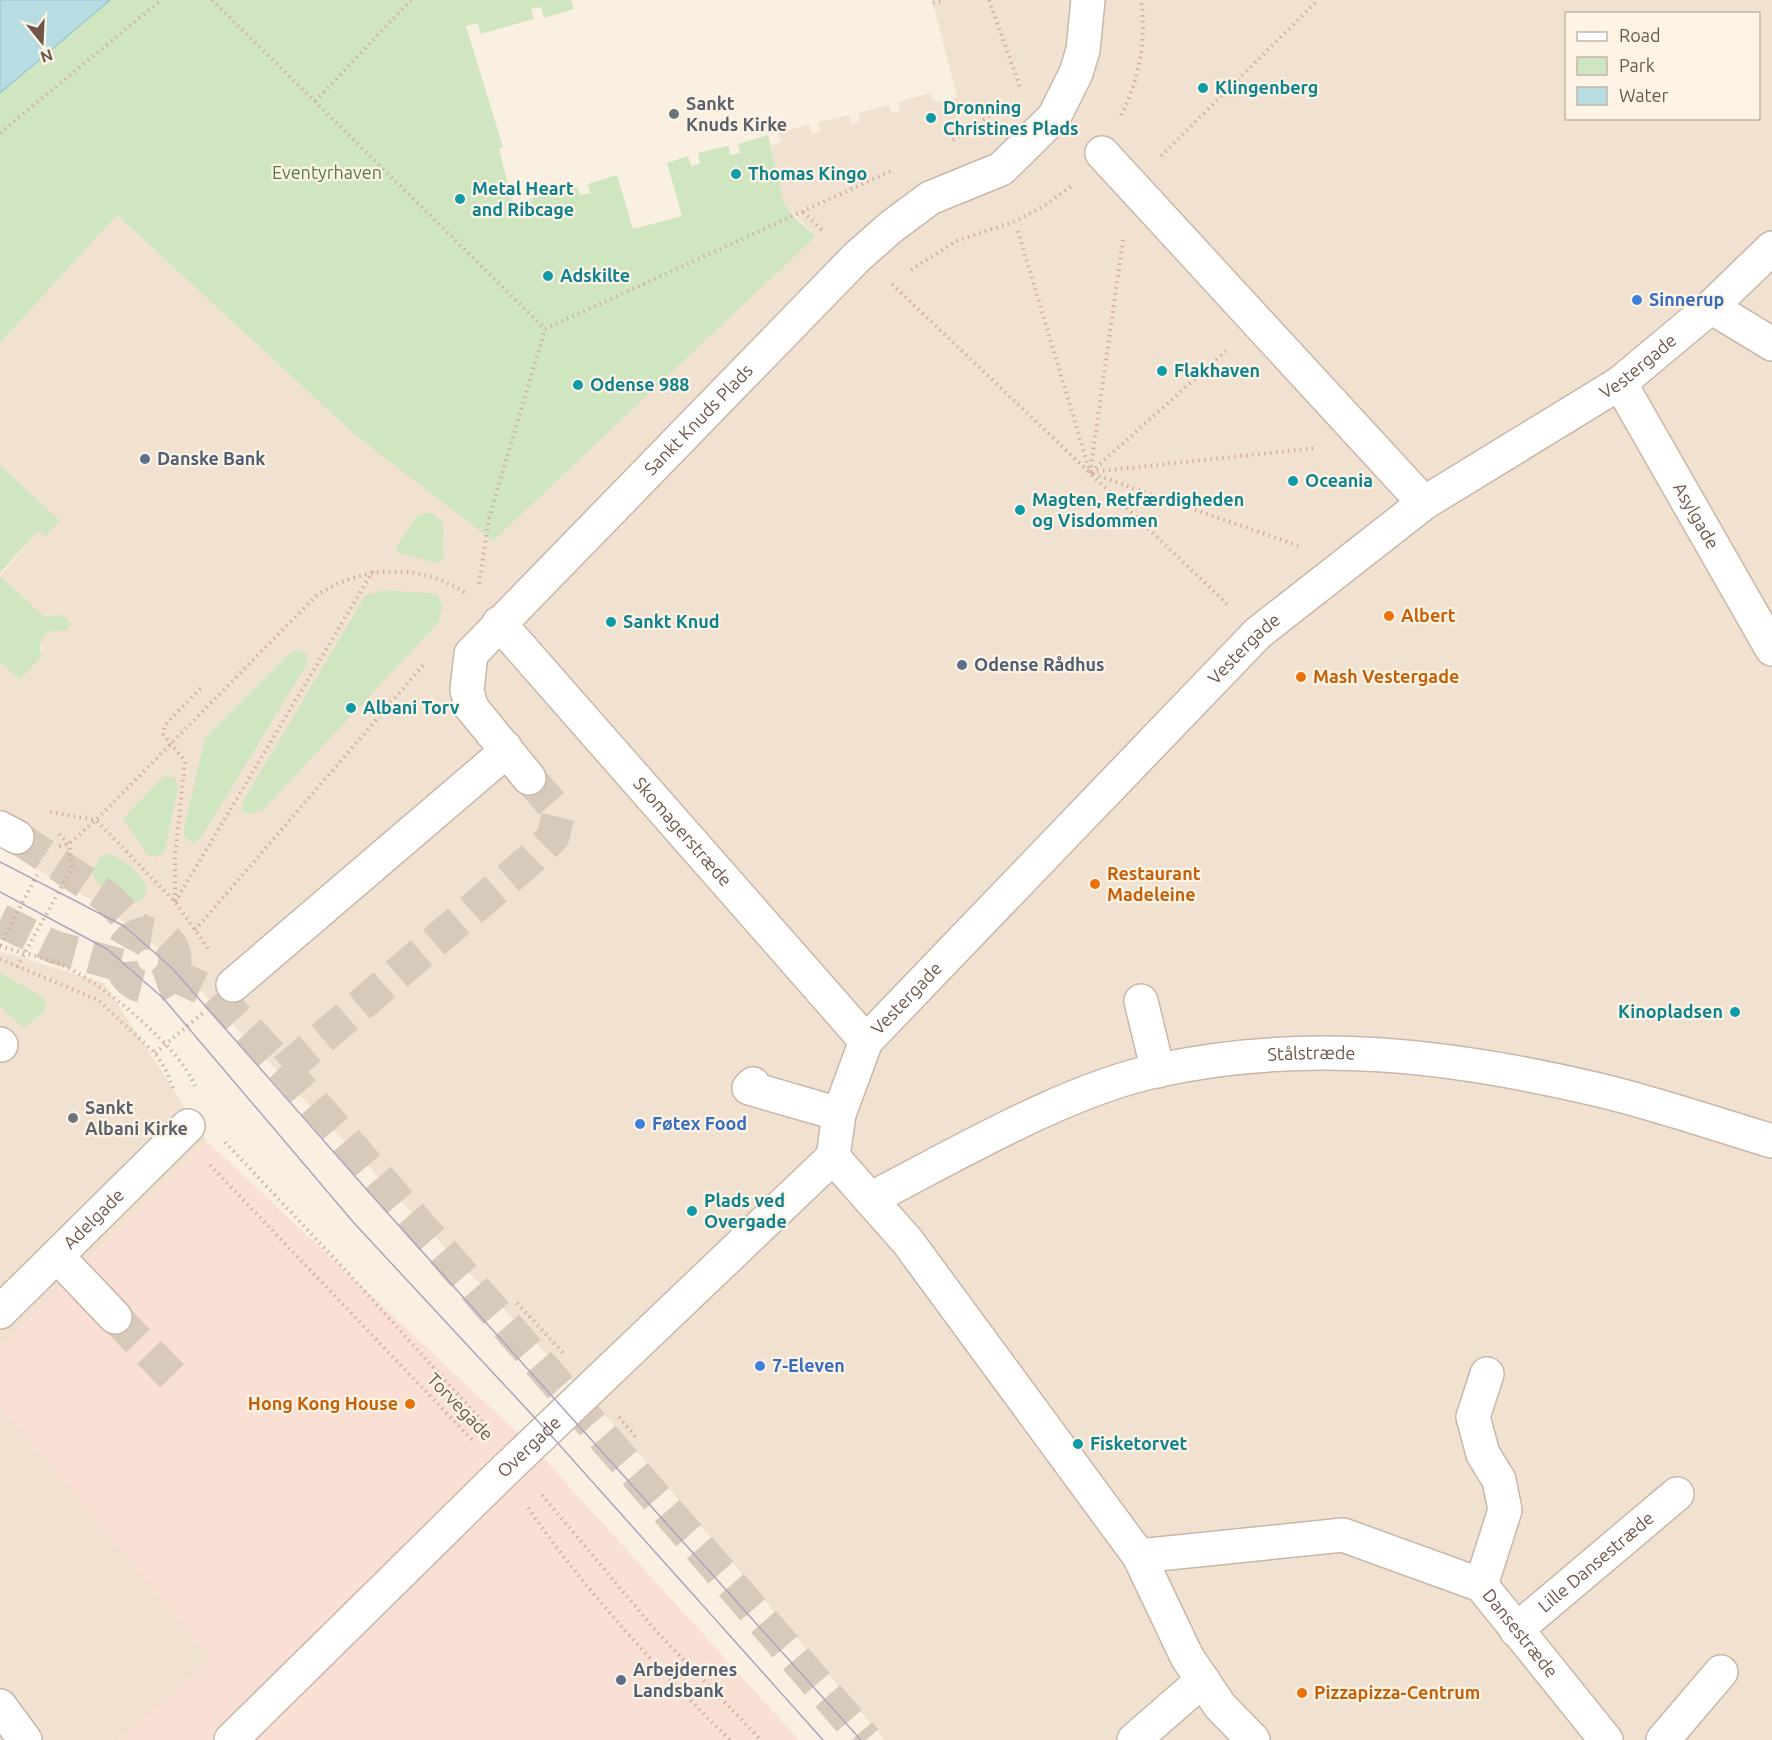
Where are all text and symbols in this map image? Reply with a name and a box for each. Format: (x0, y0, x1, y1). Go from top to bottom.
north arrow (12, 12, 72, 72)
legend (1565, 12, 1760, 120)
text: Road (1619, 25, 1661, 45)
text: N (38, 46, 55, 67)
text: Park (1619, 55, 1655, 75)
place label: Klingenberg (1215, 77, 1318, 97)
marker: Klingenberg (1196, 81, 1210, 95)
text: Water (1619, 85, 1669, 105)
place label: Sankt Knuds Kirke (686, 93, 787, 134)
place label: Dronning Christines Plads (943, 97, 1078, 138)
marker: Sankt Knuds Kirke (667, 107, 681, 121)
marker: Dronning Christines Plads (924, 111, 938, 125)
park label: Eventyrhaven (272, 162, 382, 182)
place label: Thomas Kingo (748, 163, 867, 183)
marker: Thomas Kingo (729, 167, 743, 181)
place label: Metal Heart and Ribcage (472, 178, 574, 219)
marker: Metal Heart and Ribcage (453, 192, 467, 206)
place label: Adskilte (560, 265, 630, 285)
marker: Adskilte (541, 269, 555, 283)
place label: Sinnerup (1649, 289, 1724, 309)
marker: Sinnerup (1630, 293, 1644, 307)
street label: Vestergade (1596, 329, 1680, 402)
street label: Sankt Knuds Plads (640, 360, 756, 479)
place label: Flakhaven (1174, 360, 1260, 380)
marker: Flakhaven (1155, 364, 1169, 378)
place label: Odense 988 (590, 374, 689, 394)
marker: Odense 988 (571, 378, 585, 392)
place label: Danske Bank (157, 448, 265, 468)
marker: Danske Bank (138, 452, 152, 466)
place label: Oceania (1305, 470, 1373, 490)
marker: Oceania (1286, 474, 1300, 488)
street label: Asylgade (1670, 479, 1724, 552)
place label: Magten, Retfærdigheden og Visdommen (1032, 489, 1244, 530)
marker: Magten, Retfærdigheden og Visdommen (1013, 503, 1027, 517)
place label: Albert (1401, 605, 1456, 625)
street label: Vestergade (1203, 609, 1283, 688)
marker: Albert (1382, 609, 1396, 623)
place label: Sankt Knud (623, 611, 720, 631)
marker: Sankt Knud (604, 615, 618, 629)
place label: Odense Rådhus (974, 654, 1105, 674)
marker: Odense Rådhus (955, 658, 969, 672)
place label: Mash Vestergade (1313, 666, 1459, 686)
marker: Mash Vestergade (1294, 670, 1308, 684)
place label: Albani Torv (363, 697, 460, 717)
marker: Albani Torv (344, 701, 358, 715)
street label: Skomagerstræde (630, 773, 736, 890)
place label: Restaurant Madeleine (1107, 863, 1201, 904)
marker: Restaurant Madeleine (1088, 877, 1102, 891)
street label: Vestergade (867, 958, 945, 1038)
place label: Kinopladsen (1618, 1001, 1723, 1021)
marker: Kinopladsen (1728, 1005, 1742, 1019)
street label: Stålstræde (1267, 1042, 1356, 1064)
place label: Sankt Albani Kirke (85, 1097, 188, 1138)
marker: Sankt Albani Kirke (66, 1111, 80, 1125)
place label: Føtex Food (652, 1113, 747, 1133)
marker: Føtex Food (633, 1117, 647, 1131)
street label: Adelgade (59, 1184, 128, 1253)
place label: Plads ved Overgade (704, 1190, 787, 1231)
marker: Plads ved Overgade (685, 1204, 699, 1218)
place label: 7-Eleven (772, 1355, 845, 1375)
marker: 7-Eleven (753, 1359, 767, 1373)
street label: Torvegade (424, 1369, 498, 1444)
place label: Hong Kong House (248, 1393, 398, 1413)
marker: Hong Kong House (403, 1397, 417, 1411)
street label: Overgade (493, 1412, 564, 1481)
place label: Fisketorvet (1090, 1433, 1188, 1453)
marker: Fisketorvet (1071, 1437, 1085, 1451)
street label: Lille Dansestræde (1534, 1507, 1657, 1616)
street label: Dansestræde (1479, 1585, 1562, 1681)
place label: Arbejdernes Landsbank (633, 1659, 737, 1700)
marker: Arbejdernes Landsbank (614, 1673, 628, 1687)
place label: Pizzapizza-Centrum (1314, 1682, 1480, 1702)
marker: Pizzapizza-Centrum (1295, 1686, 1309, 1700)

